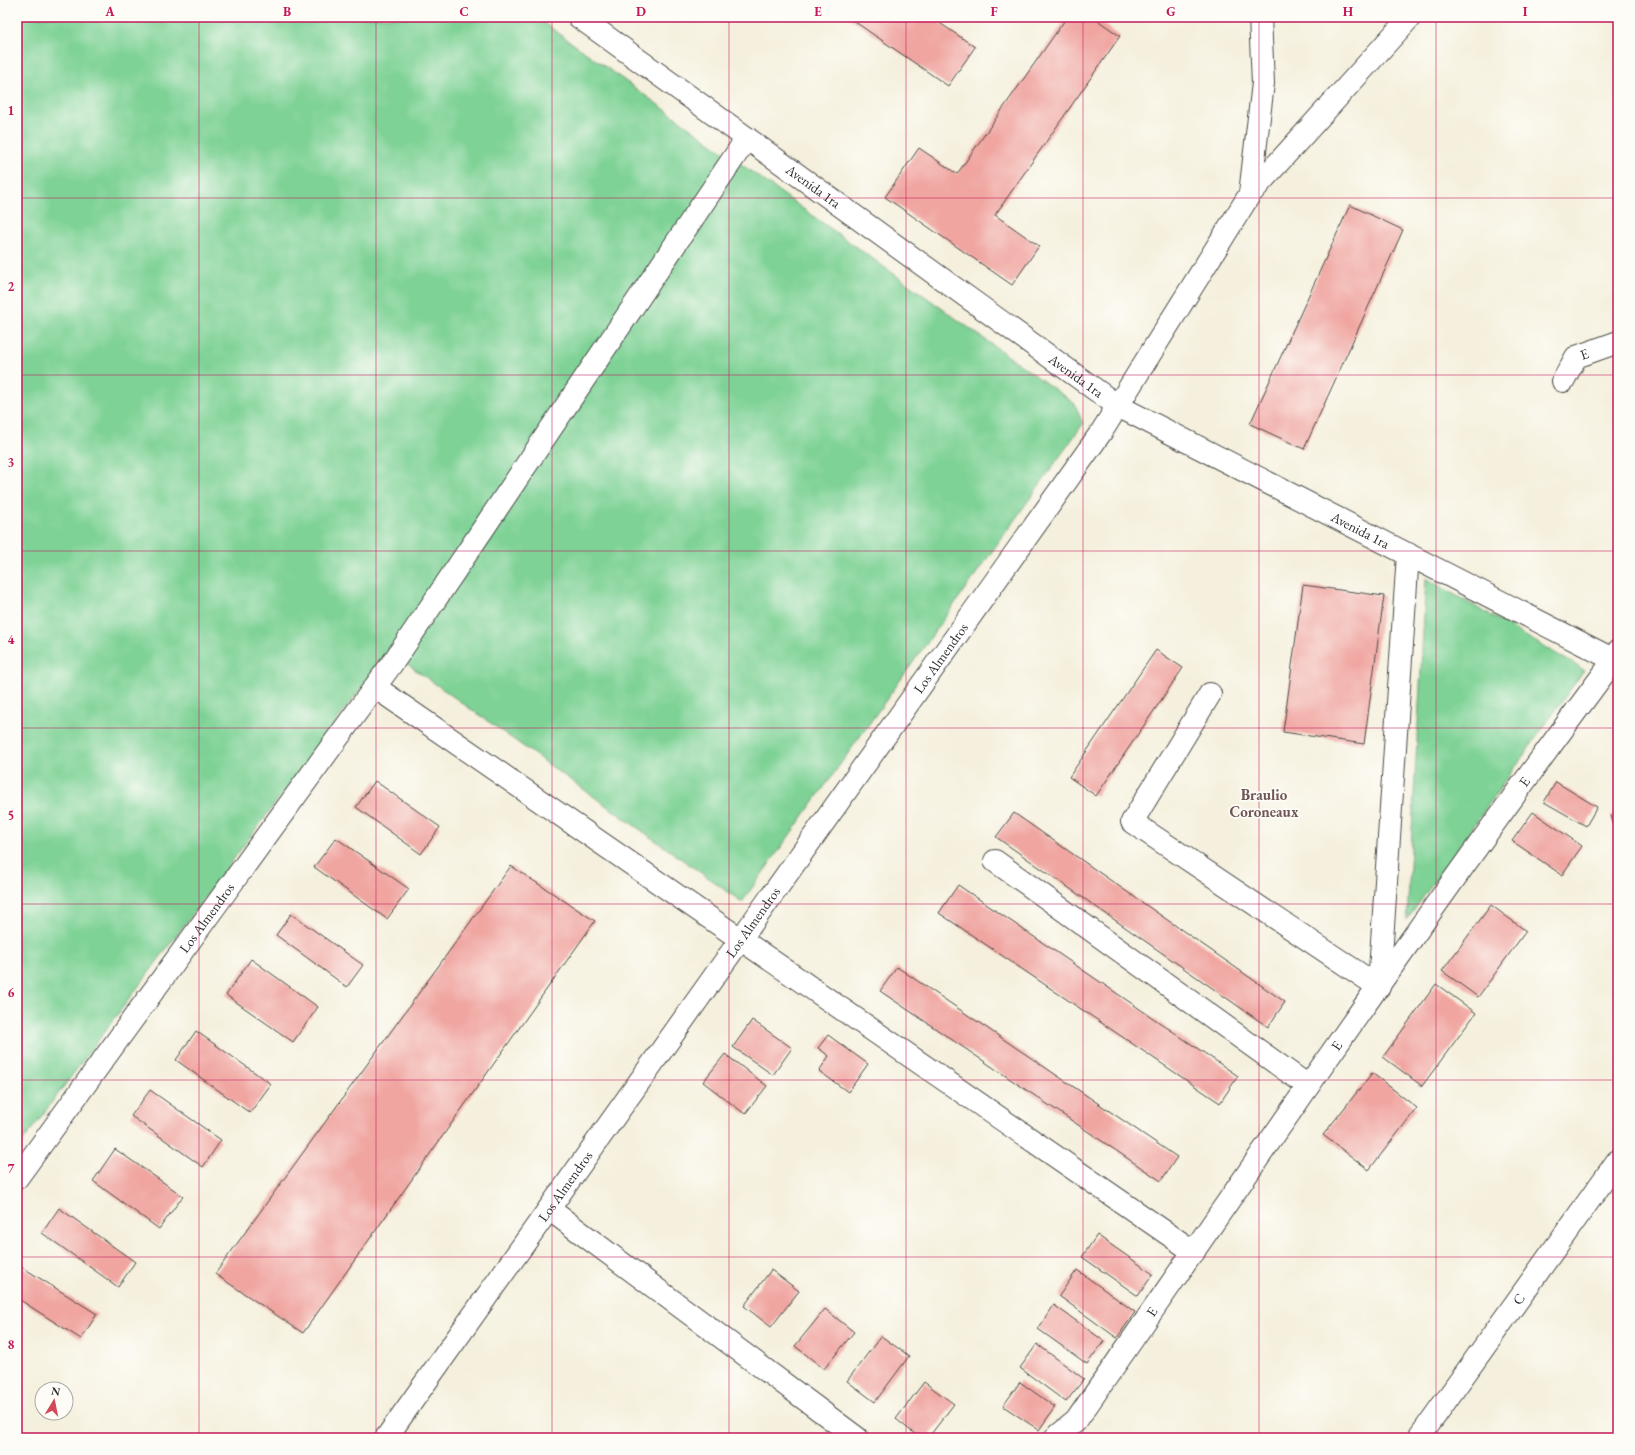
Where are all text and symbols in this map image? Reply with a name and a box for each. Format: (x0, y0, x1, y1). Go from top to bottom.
text: A (104, 3, 115, 20)
text: B (283, 3, 291, 20)
text: C (459, 3, 469, 20)
text: D (636, 3, 646, 20)
text: E (814, 3, 822, 20)
text: F (990, 3, 998, 20)
text: G (1166, 3, 1176, 20)
text: H (1343, 3, 1354, 20)
text: I (1523, 3, 1528, 20)
text: 1 (8, 102, 15, 119)
street label: Avenida 1ra (782, 160, 845, 212)
text: 2 (8, 278, 15, 295)
street label: E (1577, 344, 1591, 364)
street label: Avenida 1ra (1044, 349, 1107, 402)
text: 3 (8, 454, 15, 471)
street label: Avenida 1ra (1327, 507, 1393, 553)
street label: Los Almendros (909, 619, 972, 697)
text: 4 (8, 631, 15, 648)
street label: E (1515, 773, 1534, 790)
district label: Braulio Coroneaux (1230, 785, 1299, 821)
text: 5 (8, 807, 14, 824)
street label: Los Almendros (175, 879, 239, 956)
street label: Los Almendros (722, 883, 784, 961)
text: 6 (8, 984, 15, 1001)
street label: E (1327, 1037, 1346, 1054)
street label: Los Almendros (534, 1147, 597, 1225)
text: 7 (8, 1160, 15, 1177)
street label: C (1508, 1290, 1529, 1308)
street label: E (1142, 1303, 1161, 1320)
text: 8 (8, 1336, 15, 1353)
north arrow (34, 1381, 74, 1421)
text: N (50, 1383, 61, 1399)

